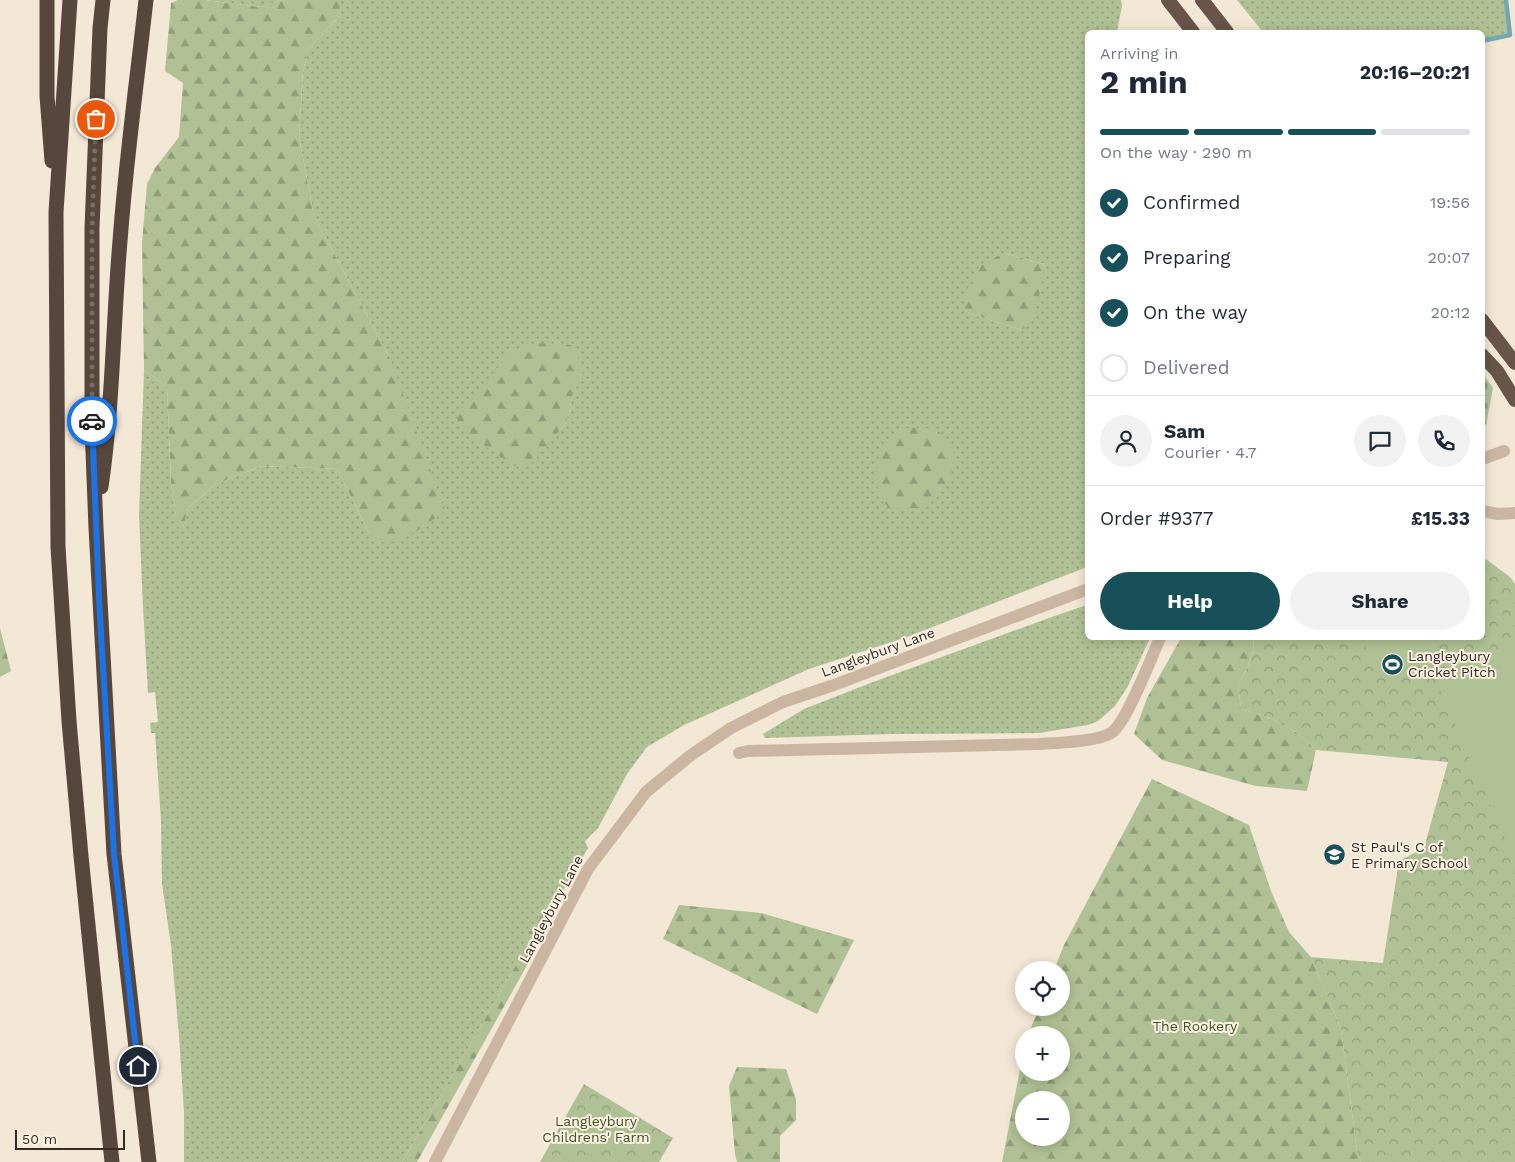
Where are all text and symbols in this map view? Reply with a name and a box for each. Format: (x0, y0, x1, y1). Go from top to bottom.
text: Arriving in (1100, 44, 1178, 63)
text: 20:16–20:21 (1360, 61, 1470, 84)
text: 2 min (1100, 63, 1188, 101)
pin (75, 98, 117, 140)
icon: bag (82, 105, 110, 133)
text: On the way · 290 m (1100, 143, 1252, 162)
icon: check (1100, 189, 1128, 217)
text: Confirmed (1143, 191, 1240, 214)
text: 19:56 (1430, 193, 1470, 212)
icon: check (1100, 244, 1128, 272)
text: Preparing (1143, 246, 1230, 269)
text: 20:07 (1427, 248, 1470, 267)
icon: check (1100, 299, 1128, 327)
text: On the way (1143, 301, 1247, 324)
text: 20:12 (1430, 303, 1470, 322)
text: Delivered (1143, 356, 1230, 379)
courier (67, 396, 117, 446)
icon: car (78, 407, 106, 435)
button: person (1100, 415, 1152, 467)
button: chat (1354, 415, 1406, 467)
button: phone (1418, 415, 1470, 467)
text: Sam (1164, 420, 1205, 443)
text: Courier · 4.7 (1164, 443, 1257, 462)
text: Order #9377 (1100, 507, 1213, 530)
text: £15.33 (1411, 507, 1470, 530)
button: Help (1100, 572, 1280, 630)
button: Share (1290, 572, 1470, 630)
street label: Langleybury Lane (819, 624, 937, 680)
place label: Langleybury Cricket Pitch (1408, 648, 1496, 680)
sports icon: Langleybury Cricket Pitch (1380, 652, 1404, 676)
place label: St Paul's C of E Primary School (1351, 839, 1469, 871)
school or university icon: St Paul's C of E Primary School (1323, 843, 1347, 867)
street label: Langleybury Lane (516, 852, 586, 966)
map controls (1015, 961, 1070, 1146)
button: locate (1015, 961, 1070, 1016)
park label: The Rookery (1153, 1018, 1238, 1034)
button: + (1015, 1026, 1070, 1081)
pin (117, 1045, 159, 1087)
icon: home (124, 1052, 152, 1080)
button: − (1015, 1091, 1070, 1146)
park label: Langleybury Childrens' Farm (542, 1113, 650, 1145)
scale bar (15, 1127, 125, 1150)
text: 50 m (22, 1131, 57, 1147)

